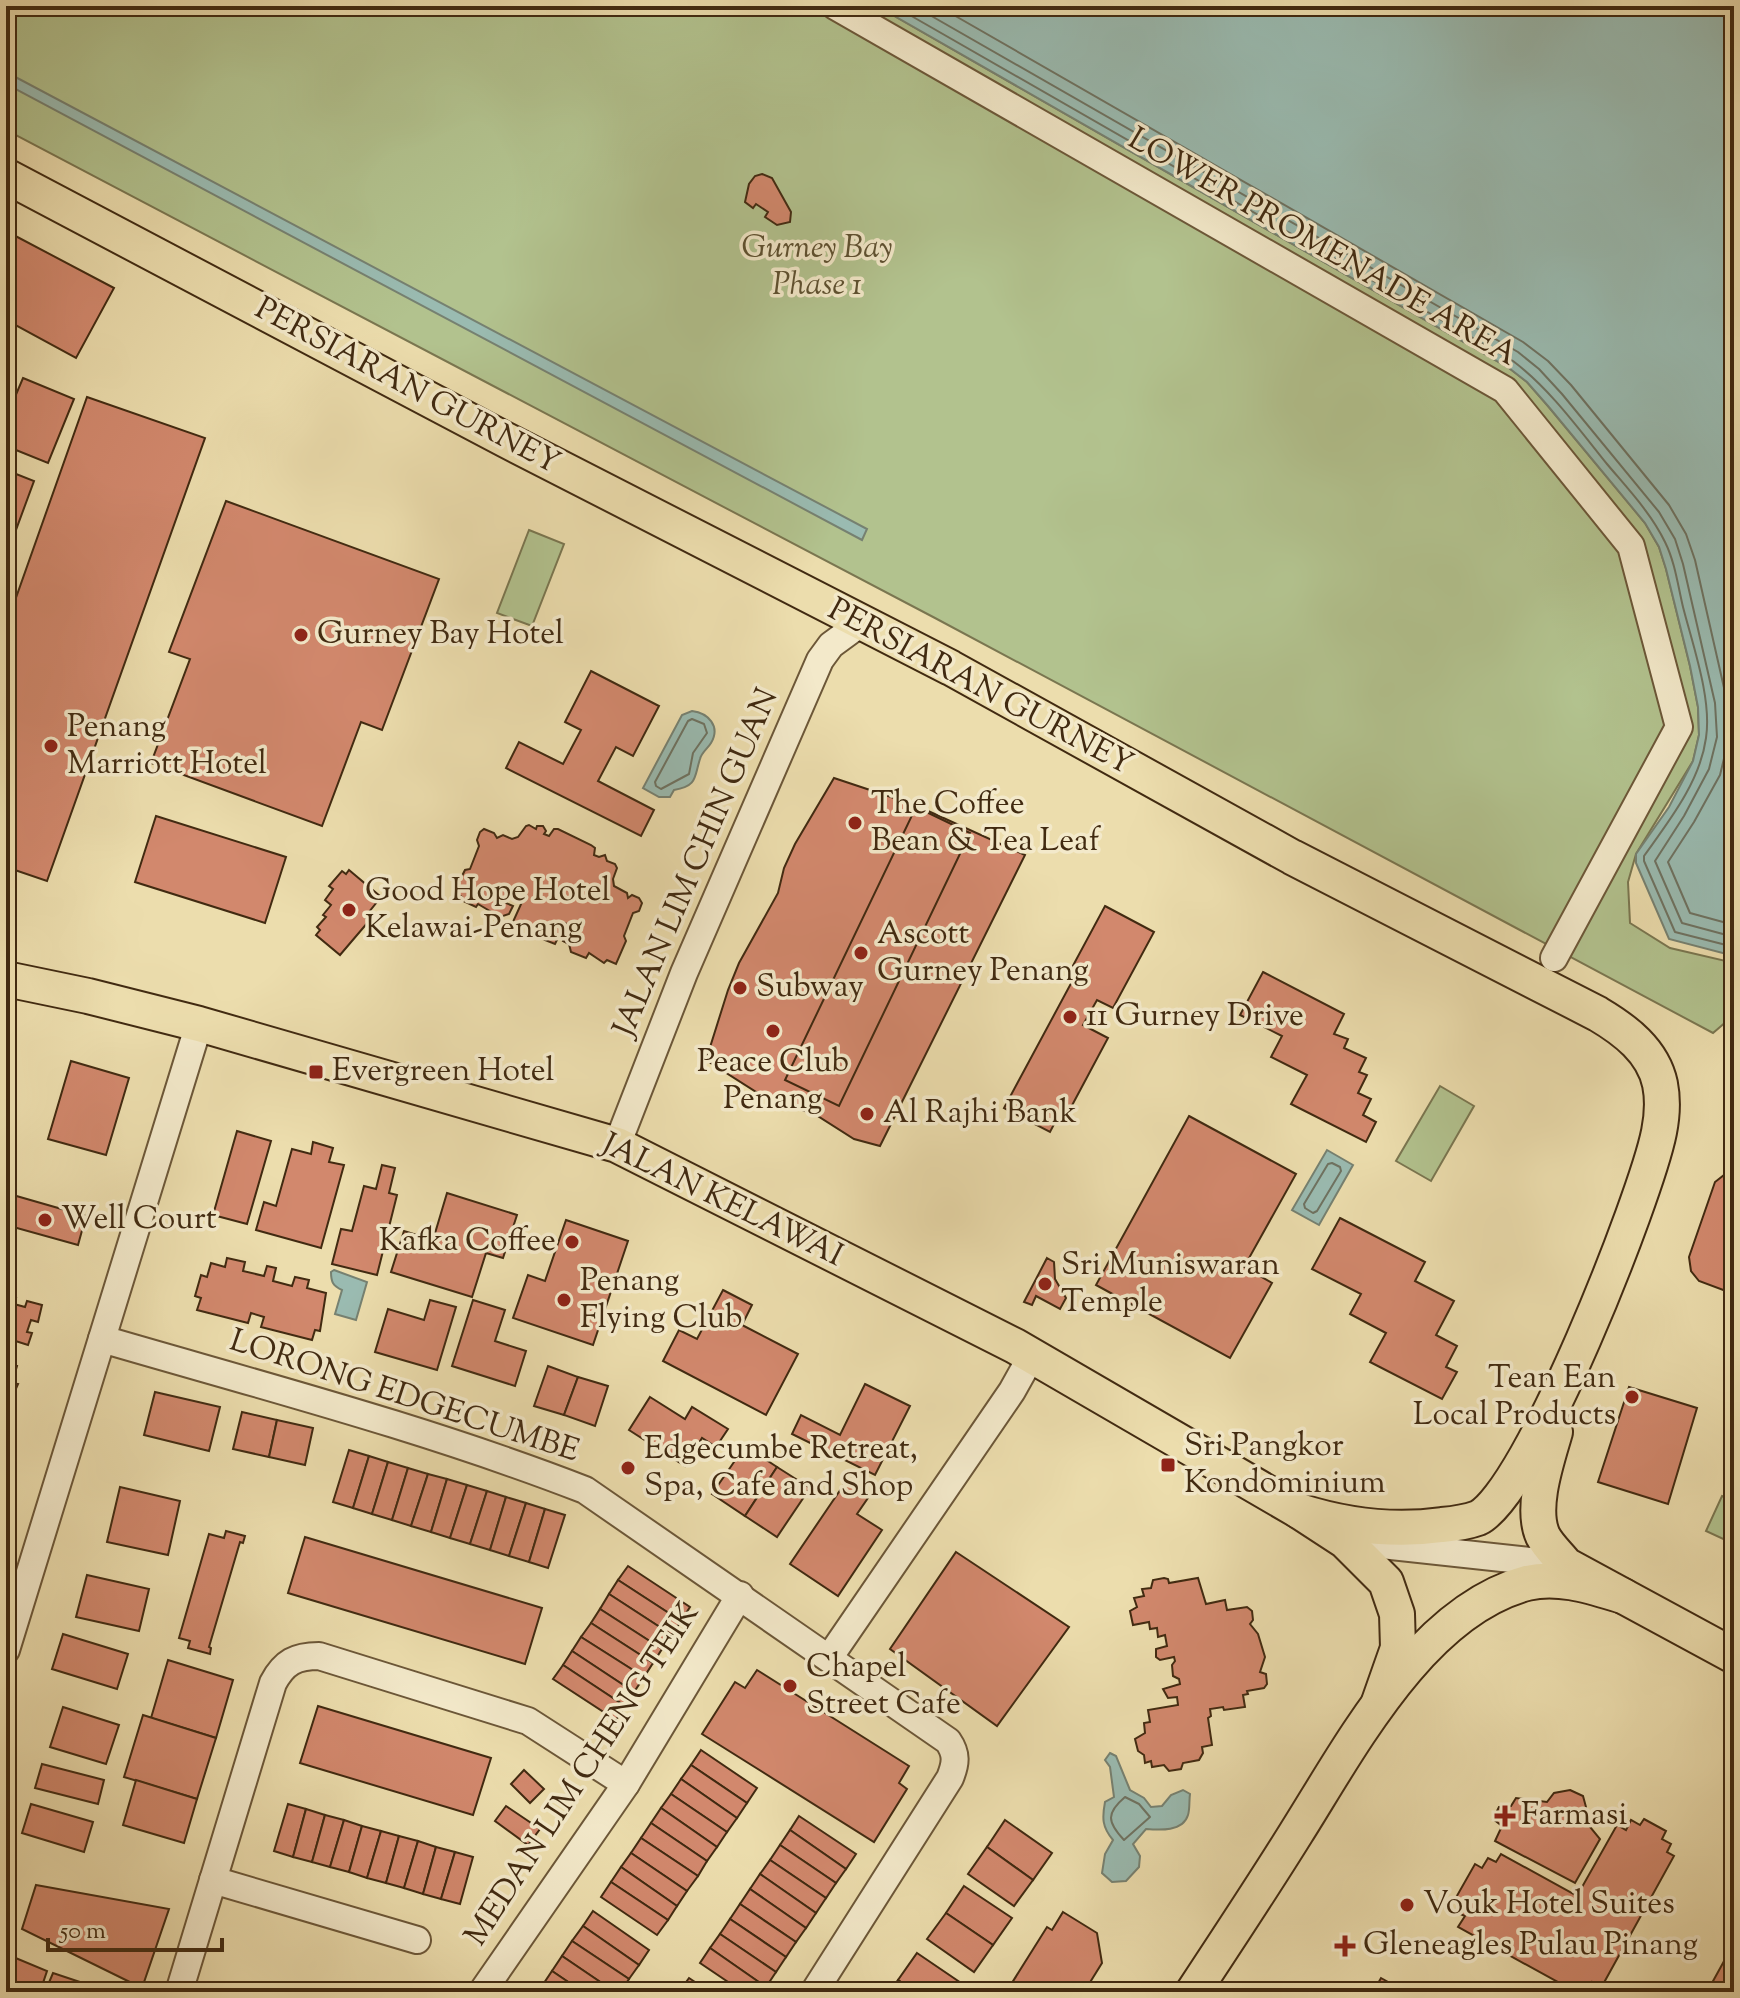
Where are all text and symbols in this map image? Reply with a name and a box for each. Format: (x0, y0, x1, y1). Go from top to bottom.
street label: LOWER PROMENADE AREA (1119, 117, 1525, 379)
park label: Gurney Bay Phase 1 (742, 226, 892, 309)
street label: PERSIARAN GURNEY (246, 287, 568, 487)
street label: PERSIARAN GURNEY (819, 588, 1141, 788)
place label: Gurney Bay Hotel (317, 612, 564, 658)
marker: Gurney Bay Hotel (292, 626, 310, 644)
street label: JALAN LIM CHIN GUAN (602, 682, 791, 1046)
place label: Penang Marriott Hotel (67, 705, 267, 788)
marker: Penang Marriott Hotel (42, 737, 60, 755)
place label: The Coffee Bean & Tea Leaf (871, 782, 1102, 865)
marker: The Coffee Bean & Tea Leaf (846, 814, 864, 832)
place label: Good Hope Hotel Kelawai-Penang (365, 869, 610, 952)
marker: Good Hope Hotel Kelawai-Penang (340, 901, 358, 919)
place label: Ascott Gurney Penang (877, 912, 1089, 995)
marker: Ascott Gurney Penang (852, 944, 870, 962)
place label: Subway (756, 965, 864, 1011)
marker: Subway (731, 979, 749, 997)
place label: 11 Gurney Drive (1086, 994, 1304, 1040)
marker: 11 Gurney Drive (1061, 1008, 1079, 1026)
marker: Peace Club Penang (764, 1022, 782, 1040)
place label: Peace Club Penang (697, 1040, 849, 1123)
place label: Evergreen Hotel (332, 1049, 555, 1095)
marker: Evergreen Hotel (307, 1063, 325, 1081)
place label: Al Rajhi Bank (883, 1091, 1077, 1137)
marker: Al Rajhi Bank (858, 1105, 876, 1123)
street label: JALAN KELAWAI (592, 1122, 851, 1279)
place label: Well Court (61, 1197, 217, 1243)
marker: Well Court (36, 1211, 54, 1229)
place label: Kafka Coffee (379, 1219, 556, 1265)
marker: Kafka Coffee (563, 1233, 581, 1251)
place label: Sri Muniswaran Temple (1061, 1243, 1280, 1326)
place label: Penang Flying Club (580, 1259, 742, 1342)
marker: Sri Muniswaran Temple (1036, 1275, 1054, 1293)
marker: Penang Flying Club (555, 1291, 573, 1309)
street label: LORONG EDGECUMBE (223, 1319, 585, 1475)
place label: Tean Ean Local Products (1413, 1356, 1616, 1439)
marker: Tean Ean Local Products (1623, 1388, 1641, 1406)
place label: Sri Pangkor Kondominium (1184, 1424, 1385, 1507)
place label: Edgecumbe Retreat, Spa, Cafe and Shop (644, 1427, 918, 1510)
marker: Sri Pangkor Kondominium (1159, 1456, 1177, 1474)
marker: Edgecumbe Retreat, Spa, Cafe and Shop (619, 1459, 637, 1477)
street label: MEDAN LIM CHENG TEIK (454, 1594, 712, 1956)
place label: Chapel Street Cafe (806, 1645, 961, 1728)
marker: Chapel Street Cafe (781, 1677, 799, 1695)
place label: Farmasi (1521, 1793, 1627, 1839)
marker: Farmasi (1496, 1807, 1514, 1825)
place label: Vouk Hotel Suites (1423, 1882, 1675, 1928)
marker: Vouk Hotel Suites (1398, 1896, 1416, 1914)
scale bar (48, 1902, 222, 1952)
text: 50 m (58, 1915, 106, 1949)
place label: Gleneagles Pulau Pinang (1363, 1923, 1698, 1969)
marker: Gleneagles Pulau Pinang (1334, 1935, 1356, 1957)

